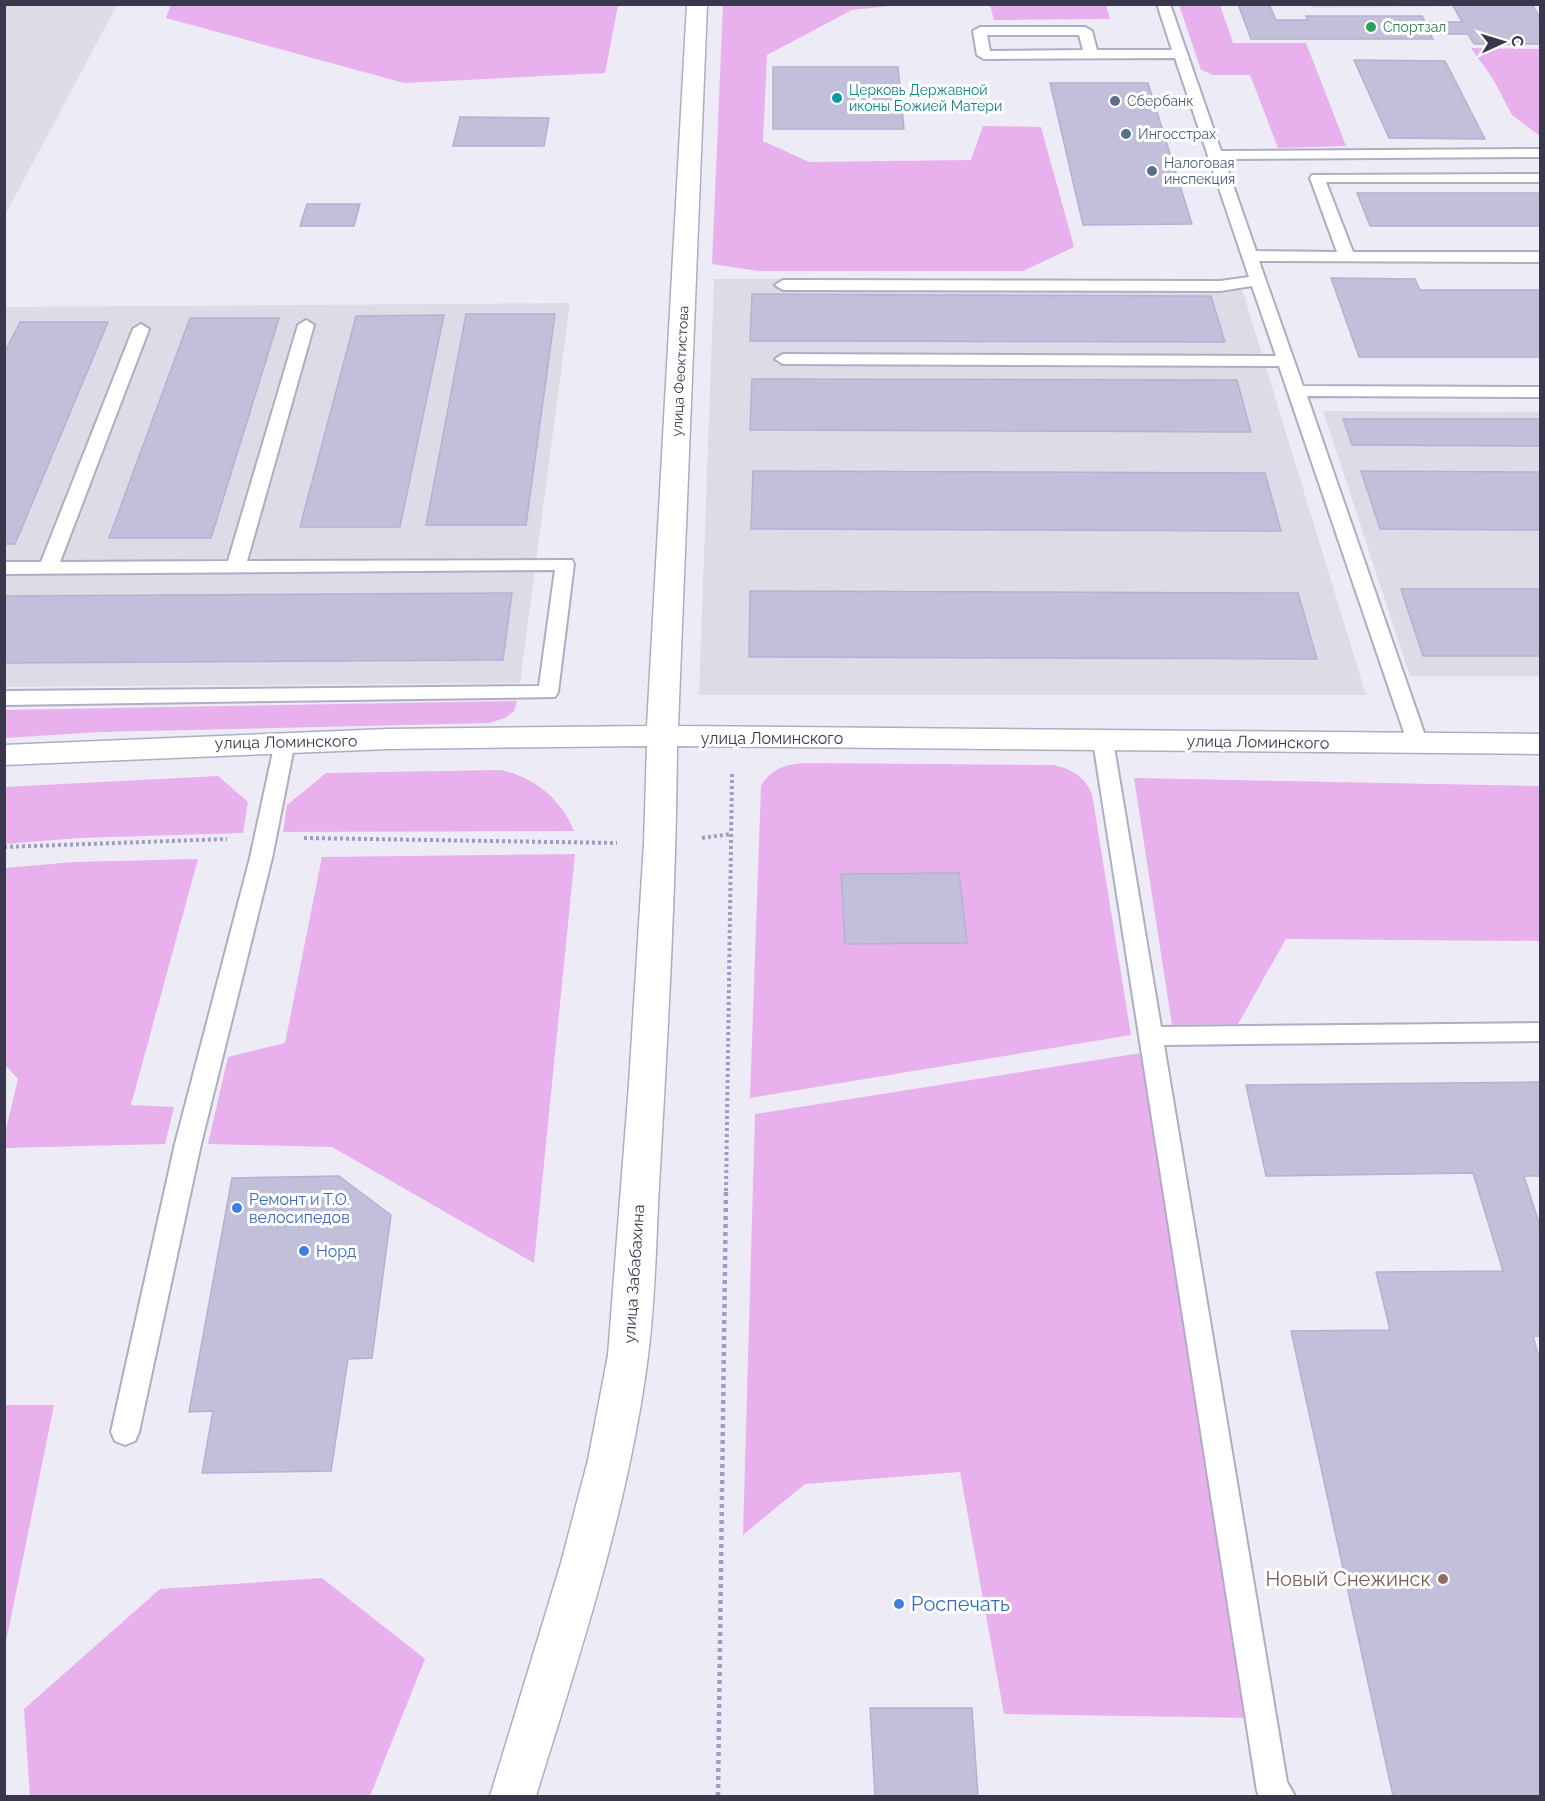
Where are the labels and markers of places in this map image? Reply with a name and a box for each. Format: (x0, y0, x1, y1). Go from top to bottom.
place label: Спортзал (1383, 19, 1446, 35)
marker: Спортзал (1364, 20, 1378, 34)
place label: Церковь Державной иконы Божией Матери (849, 82, 1002, 114)
marker: Церковь Державной иконы Божией Матери (830, 91, 844, 105)
place label: Сбербанк (1127, 93, 1194, 109)
marker: Сбербанк (1108, 94, 1122, 108)
place label: Ингосстрах (1138, 126, 1216, 142)
marker: Ингосстрах (1119, 127, 1133, 141)
place label: Налоговая инспекция (1164, 155, 1235, 187)
marker: Налоговая инспекция (1145, 164, 1159, 178)
place label: Ремонт и Т.О. велосипедов (249, 1190, 350, 1227)
marker: Ремонт и Т.О. велосипедов (230, 1201, 244, 1215)
place label: Норд (316, 1242, 356, 1261)
marker: Норд (297, 1244, 311, 1258)
place label: Новый Снежинск (1265, 1567, 1431, 1591)
marker: Новый Снежинск (1436, 1572, 1450, 1586)
place label: Роспечать (911, 1592, 1010, 1616)
marker: Роспечать (892, 1597, 906, 1611)

